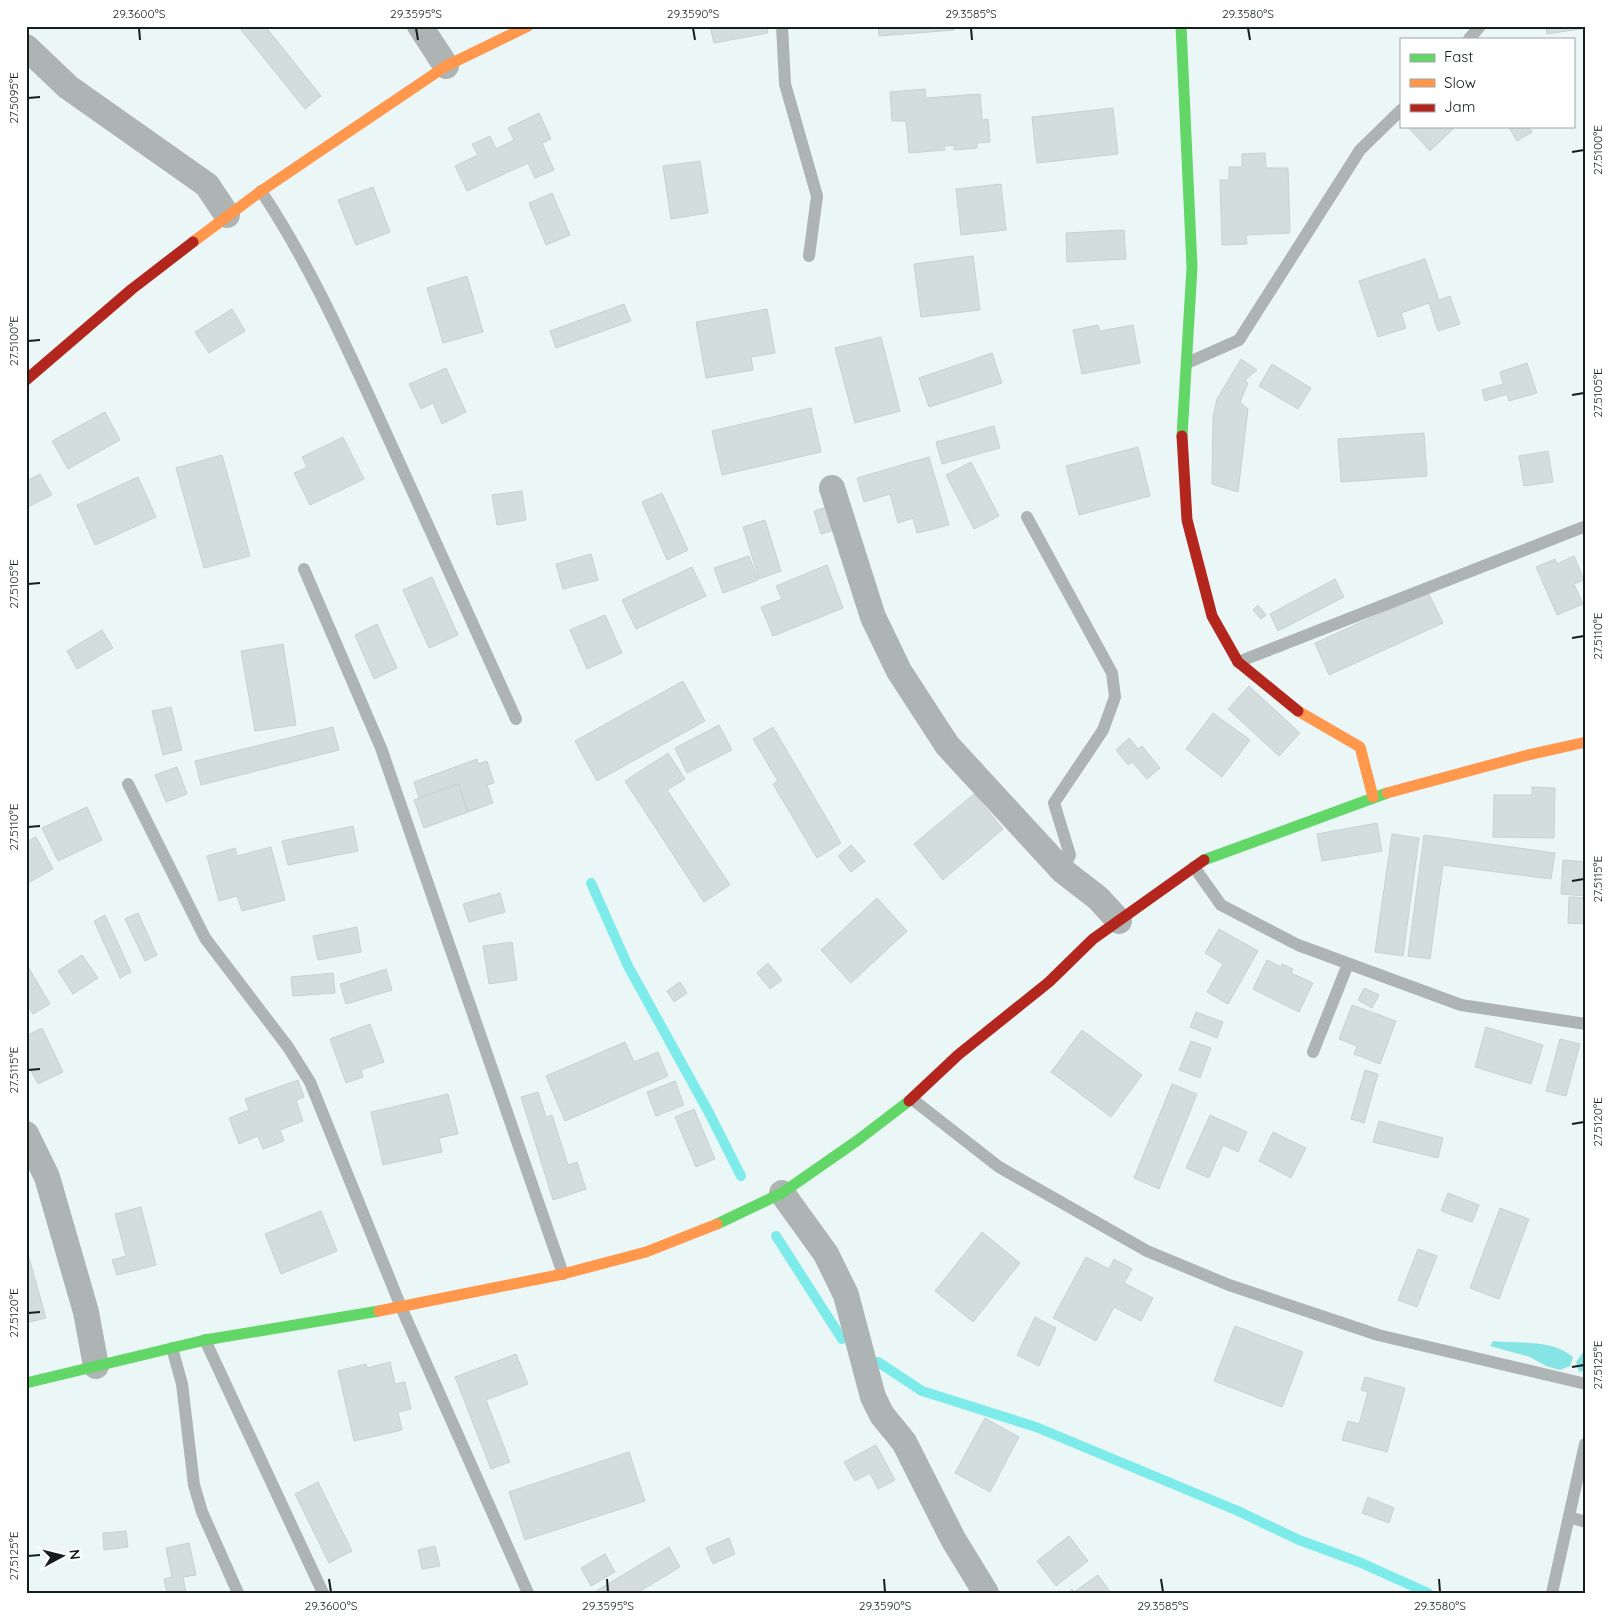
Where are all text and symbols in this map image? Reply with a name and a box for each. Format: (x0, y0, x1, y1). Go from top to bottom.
text: 29.3600°S (113, 6, 166, 21)
text: 29.3595°S (390, 6, 442, 21)
text: 29.3590°S (667, 6, 719, 21)
text: 29.3585°S (945, 6, 997, 21)
text: 29.3580°S (1222, 6, 1274, 21)
legend (1400, 38, 1574, 128)
text: Fast (1444, 47, 1473, 66)
text: 27.5095°E (6, 72, 21, 124)
text: Slow (1444, 73, 1476, 92)
text: Jam (1444, 97, 1475, 116)
text: 27.5100°E (1590, 125, 1605, 175)
text: 27.5100°E (6, 316, 21, 366)
text: 27.5105°E (1590, 368, 1605, 418)
text: 27.5105°E (6, 559, 21, 609)
text: 27.5110°E (1590, 612, 1605, 660)
text: 27.5110°E (6, 803, 21, 851)
text: 27.5115°E (1590, 855, 1605, 902)
text: 27.5115°E (6, 1046, 21, 1093)
text: 27.5120°E (1590, 1097, 1605, 1147)
text: 27.5120°E (6, 1288, 21, 1338)
text: 27.5125°E (1590, 1340, 1605, 1389)
text: 27.5125°E (6, 1531, 21, 1580)
north arrow (38, 1532, 88, 1582)
text: N (65, 1548, 84, 1561)
text: 29.3600°S (305, 1598, 358, 1613)
text: 29.3595°S (582, 1598, 634, 1613)
text: 29.3590°S (859, 1598, 911, 1613)
text: 29.3585°S (1137, 1598, 1189, 1613)
text: 29.3580°S (1414, 1598, 1466, 1613)

